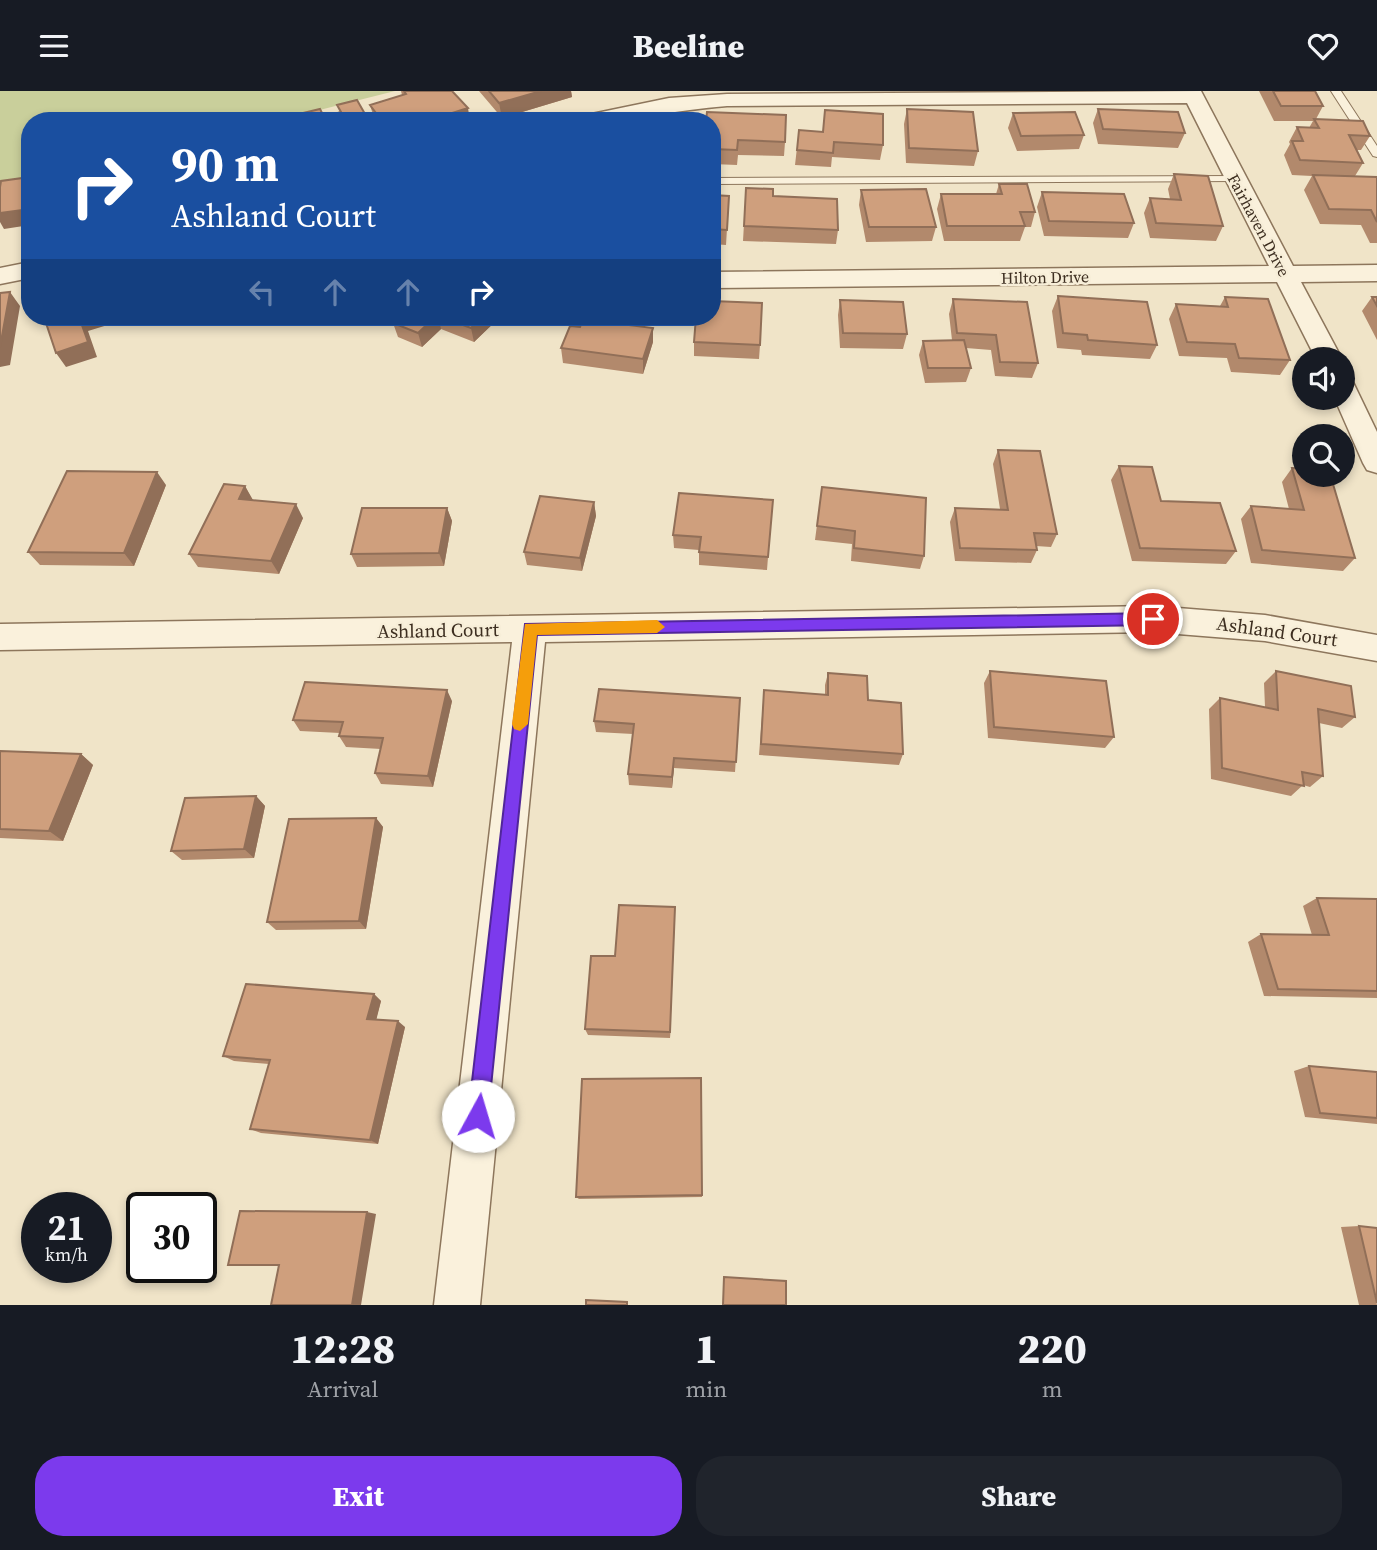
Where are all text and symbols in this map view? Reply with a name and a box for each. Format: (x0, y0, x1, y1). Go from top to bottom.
text: Beeline (633, 24, 744, 68)
icon: menu (35, 27, 73, 65)
icon: heart (1304, 27, 1342, 65)
text: 90 m (171, 130, 279, 197)
icon: right (56, 140, 147, 231)
street label: Fairhaven Drive (1223, 170, 1295, 280)
text: Ashland Court (171, 194, 376, 238)
street label: Hilton Drive (1001, 265, 1089, 289)
icon: left (243, 273, 281, 311)
icon: ahead (316, 273, 354, 311)
icon: ahead (389, 273, 427, 311)
icon: right (462, 273, 500, 311)
map controls (1292, 347, 1355, 487)
button: sound (1292, 347, 1355, 410)
button: search (1292, 424, 1355, 487)
pin (1123, 589, 1183, 649)
icon: arrive (1134, 600, 1172, 638)
street label: Ashland Court (1215, 610, 1340, 652)
street label: Ashland Court (377, 616, 500, 644)
position arrow (441, 1079, 515, 1153)
speed limit sign: 30 (126, 1192, 217, 1283)
text: 21 (48, 1204, 85, 1252)
text: km/h (45, 1242, 88, 1267)
text: 12:28 (290, 1319, 395, 1377)
text: 1 (695, 1319, 718, 1377)
text: 220 (1017, 1319, 1087, 1377)
text: Arrival (307, 1373, 378, 1405)
text: min (686, 1373, 727, 1405)
text: m (1042, 1373, 1062, 1405)
button: Exit (35, 1456, 682, 1536)
button: Share (696, 1456, 1342, 1536)

